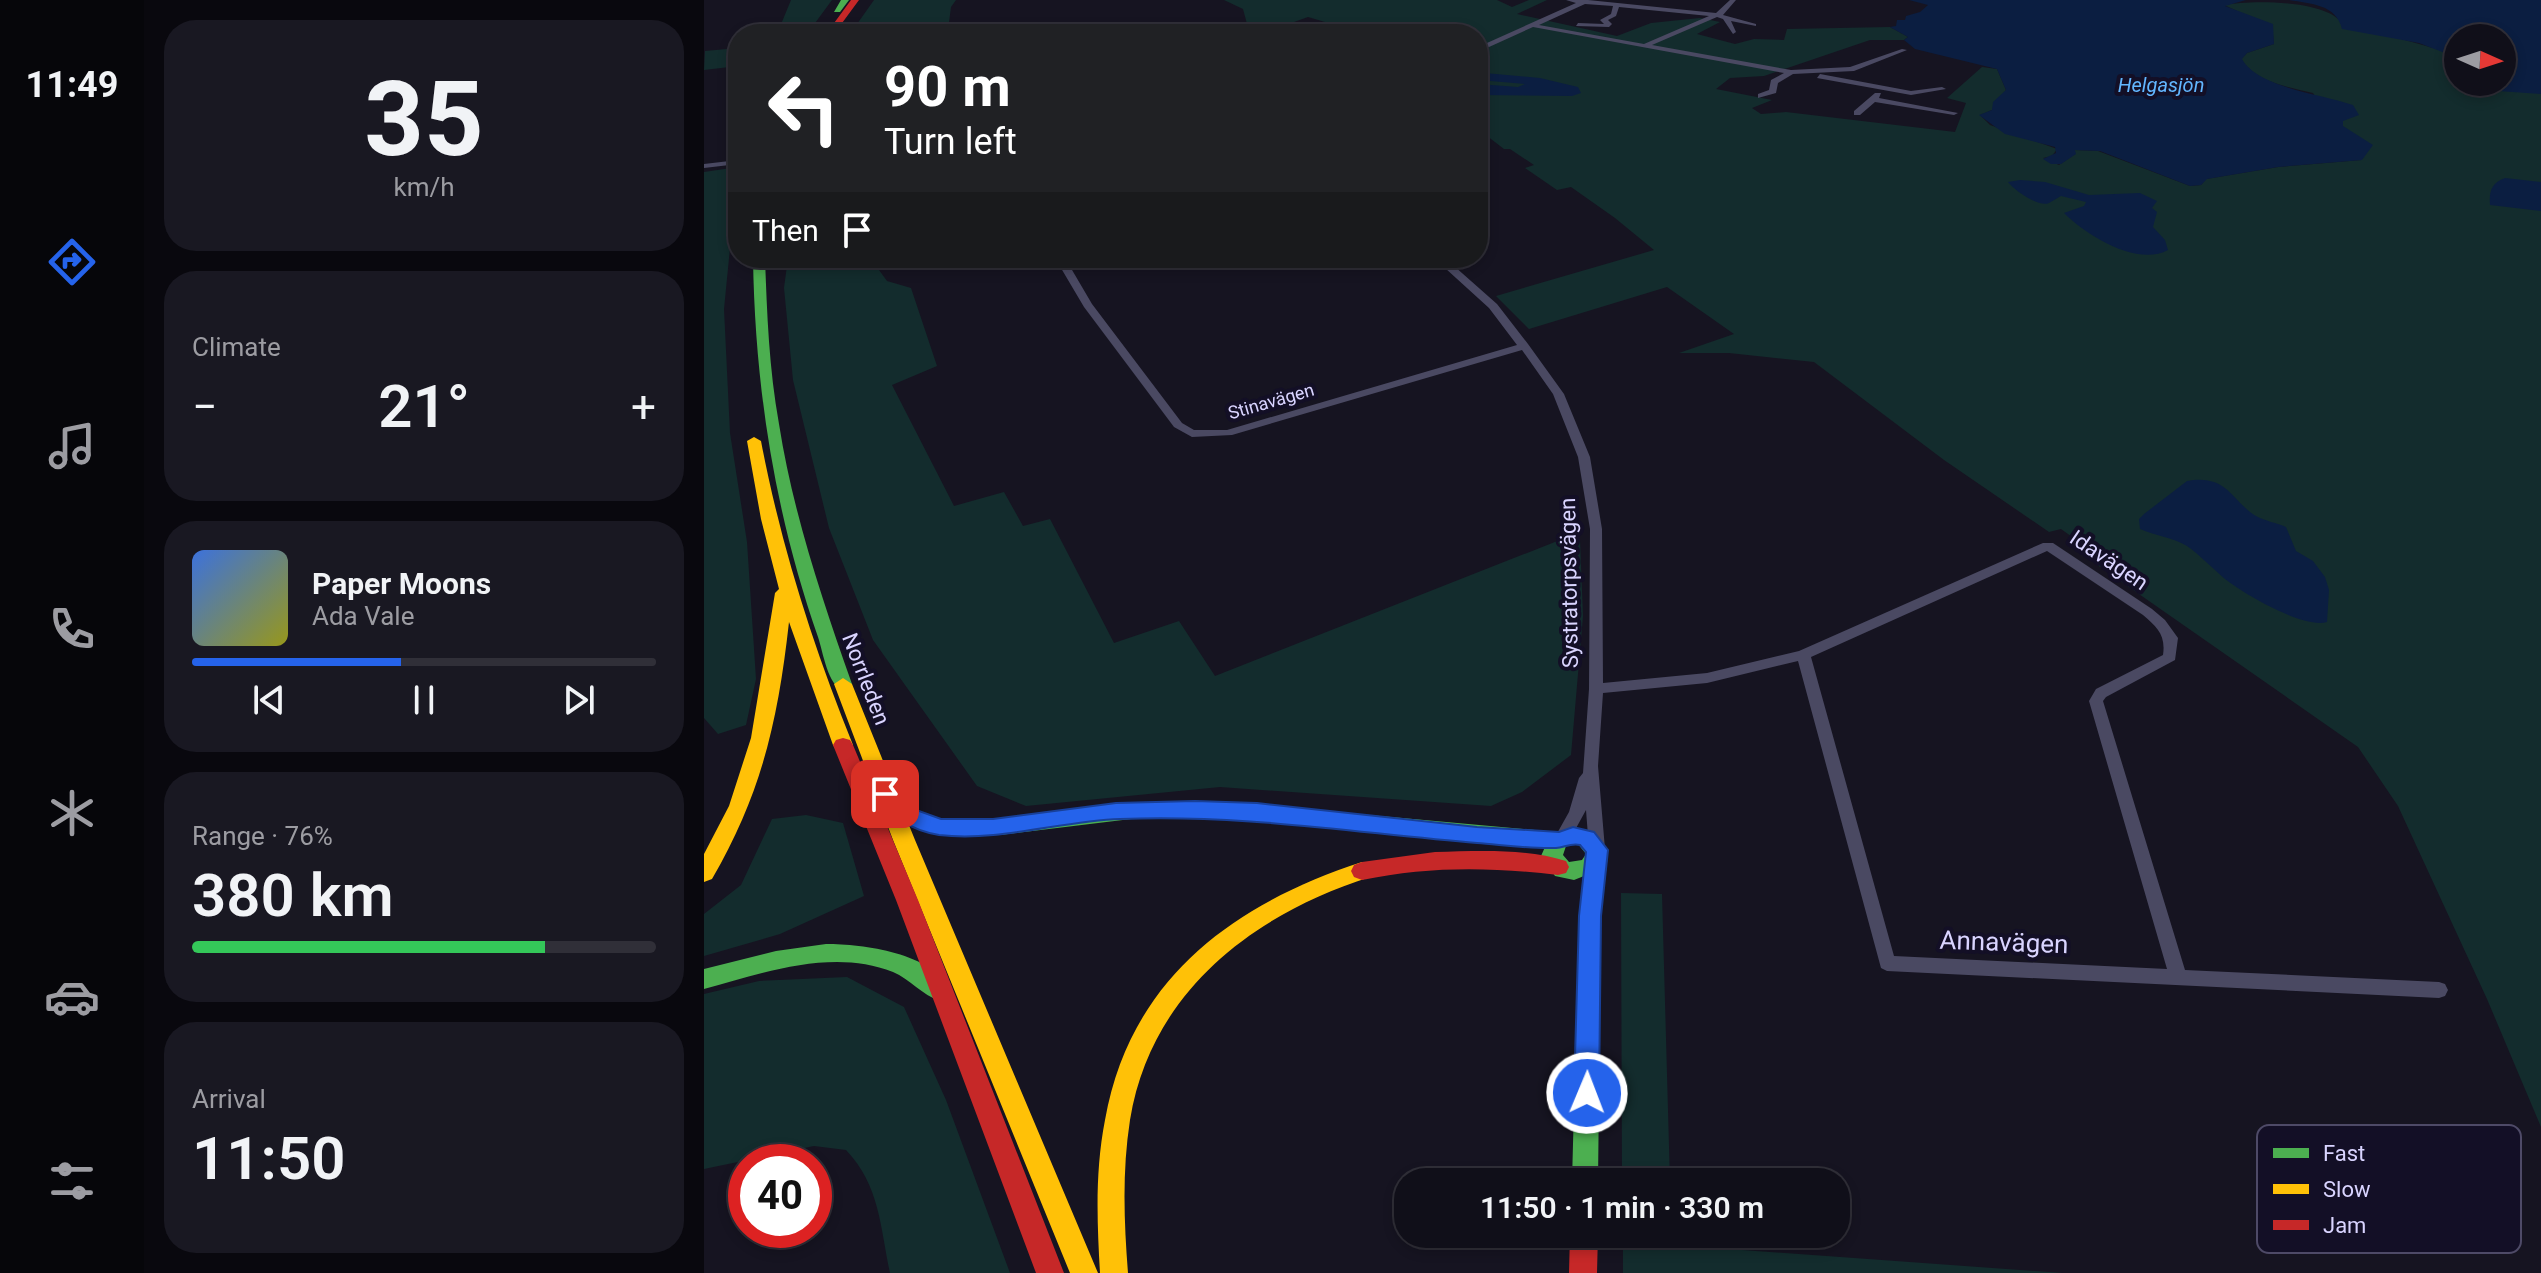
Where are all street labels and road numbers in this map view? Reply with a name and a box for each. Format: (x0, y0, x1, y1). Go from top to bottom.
street label: Stinavägen (1226, 379, 1316, 423)
street label: Systratorpsvägen (1555, 498, 1583, 668)
street label: Idavägen (2065, 525, 2153, 595)
street label: Norrleden (837, 630, 895, 728)
street label: Annavägen (1939, 925, 2069, 959)

